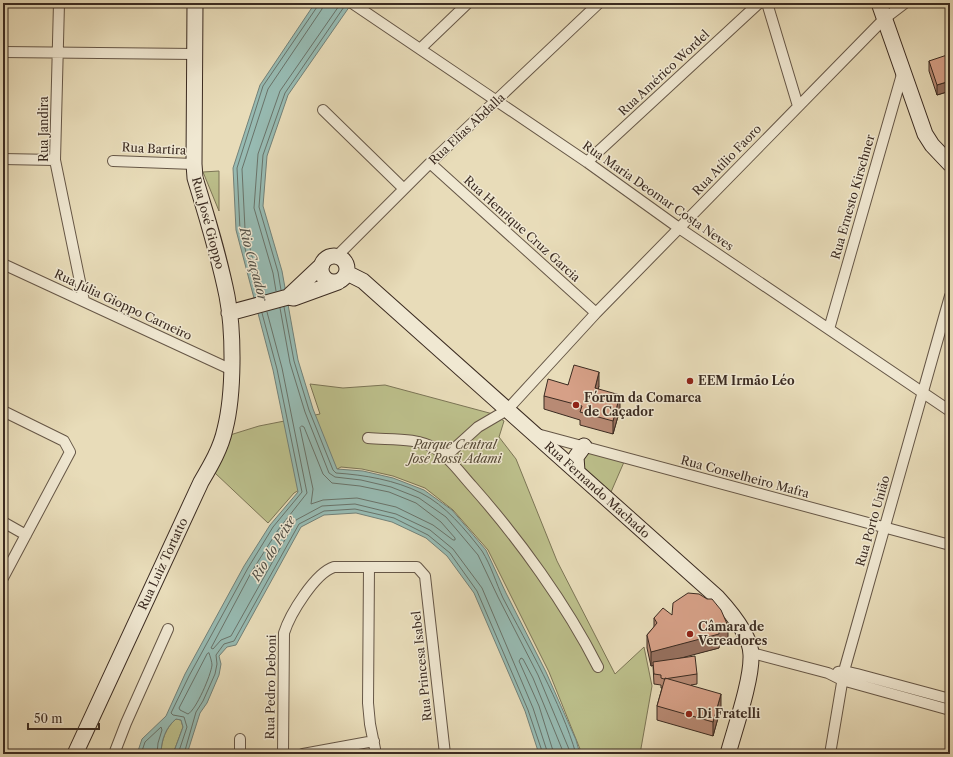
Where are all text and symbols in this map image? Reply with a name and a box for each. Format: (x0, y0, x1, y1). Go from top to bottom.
street label: Rua Américo Wordel (615, 26, 713, 119)
street label: Rua Elias Abdalla (426, 89, 508, 168)
street label: Rua Jandira (36, 95, 51, 162)
street label: Rua Atílio Faoro (689, 121, 764, 198)
street label: Rua Ernesto Kirschner (827, 133, 878, 261)
street label: Rua Maria Deomar Costa Neves (580, 138, 737, 254)
street label: Rua Bartira (121, 139, 187, 158)
street label: Rua Henrique Cruz Garcia (461, 172, 584, 285)
street label: Rua José Gioppo (189, 175, 228, 271)
water label: Rio Caçador (236, 224, 272, 303)
street label: Rua Júlia Gioppo Carneiro (52, 266, 194, 343)
place label: EEM Irmão Léo (698, 373, 795, 388)
marker: EEM Irmão Léo (685, 376, 695, 386)
place label: Fórum da Comarca de Caçador (584, 390, 702, 419)
marker: Fórum da Comarca de Caçador (571, 400, 581, 410)
park label: Parque Central José Rossi Adami (405, 437, 503, 466)
street label: Rua Fernando Machado (541, 438, 653, 541)
street label: Rua Conselheiro Mafra (679, 452, 812, 501)
street label: Rua Porto União (852, 474, 893, 568)
water label: Rio do Peixe (247, 512, 299, 584)
street label: Rua Luiz Tortatto (135, 515, 191, 612)
street label: Rua Princesa Isabel (408, 610, 435, 722)
place label: Câmara de Vereadores (697, 619, 768, 648)
marker: Câmara de Vereadores (685, 629, 695, 639)
street label: Rua Pedro Deboni (262, 634, 279, 740)
scale bar (28, 705, 99, 731)
place label: Di Fratelli (697, 706, 761, 721)
marker: Di Fratelli (684, 709, 694, 719)
text: 50 m (34, 711, 63, 726)

